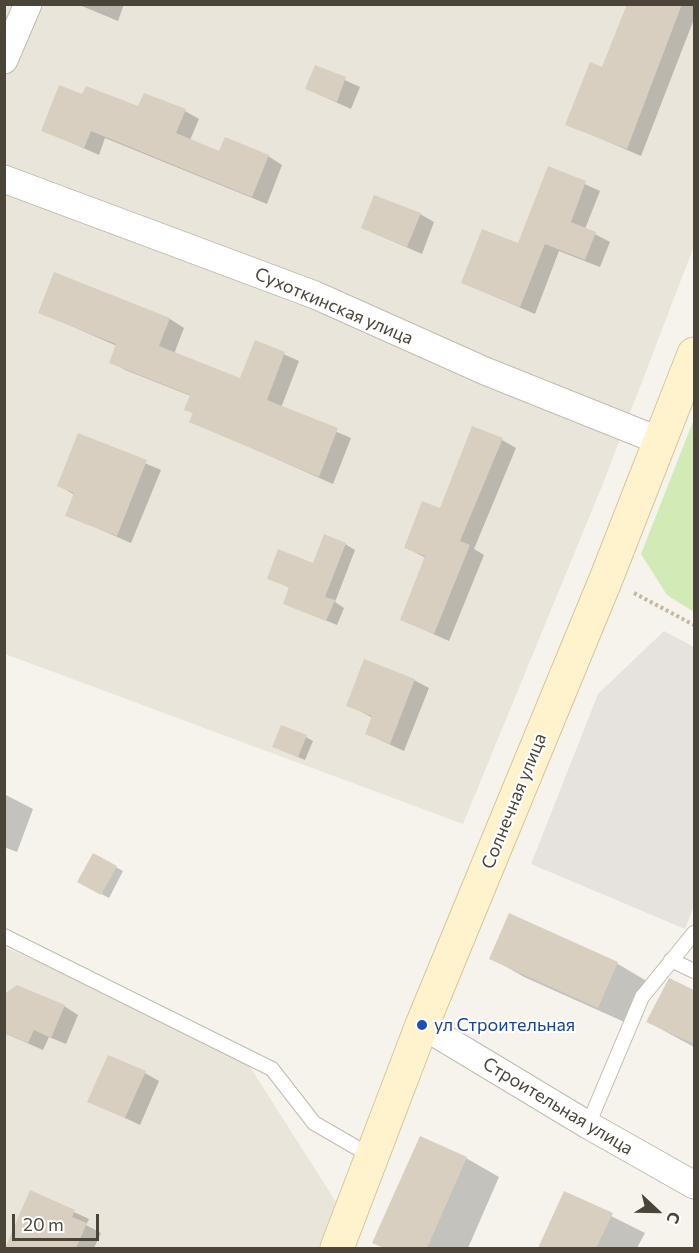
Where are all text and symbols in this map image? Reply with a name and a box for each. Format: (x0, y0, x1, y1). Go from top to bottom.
street label: Сухоткинская улица (252, 263, 416, 349)
street label: Солнечная улица (477, 730, 551, 872)
place label: ул Строительная (434, 1014, 575, 1036)
marker: ул Строительная (415, 1018, 429, 1032)
street label: Строительная улица (479, 1053, 637, 1159)
north arrow (627, 1181, 687, 1241)
scale bar (15, 1202, 102, 1240)
text: С (663, 1209, 685, 1227)
text: 20 m (23, 1213, 64, 1235)

